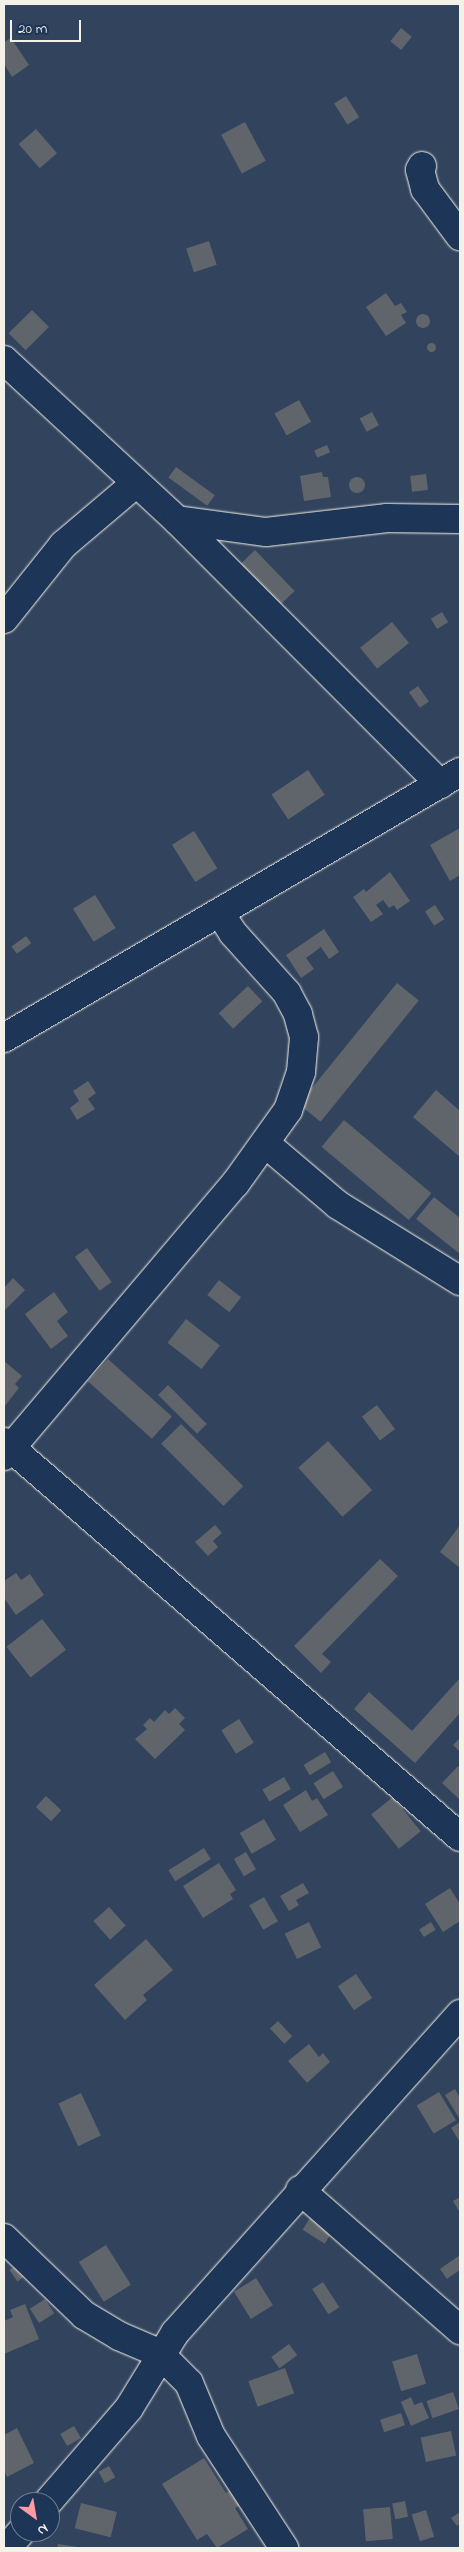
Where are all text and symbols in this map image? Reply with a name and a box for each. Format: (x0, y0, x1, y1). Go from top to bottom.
scale bar (12, 10, 84, 42)
text: 20 m (18, 18, 47, 40)
north arrow (10, 2492, 60, 2542)
text: N (33, 2518, 52, 2541)

